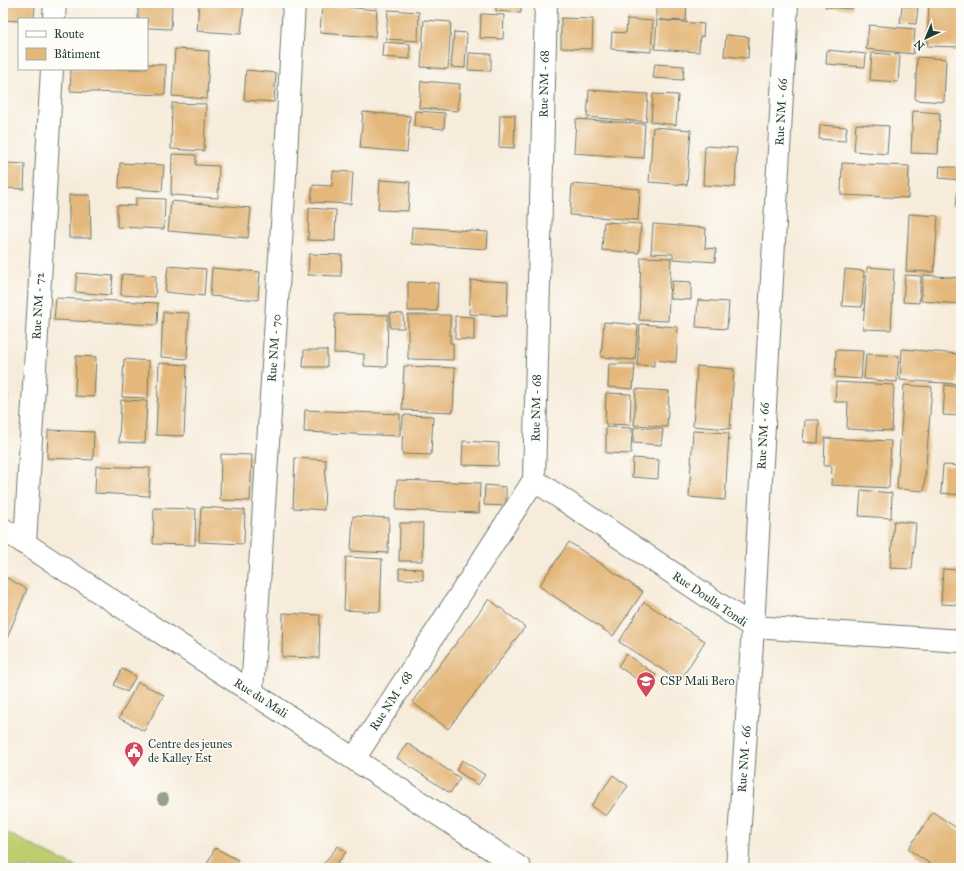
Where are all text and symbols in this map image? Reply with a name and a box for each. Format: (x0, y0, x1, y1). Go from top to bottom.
legend (18, 18, 148, 70)
north arrow (906, 18, 946, 58)
text: Route (54, 27, 84, 41)
text: N (911, 36, 927, 53)
text: Bâtiment (54, 47, 101, 61)
street label: Rue NM - 68 (536, 50, 552, 118)
street label: Rue NM - 66 (772, 77, 790, 146)
street label: Rue NM - 72 (29, 272, 47, 340)
street label: Rue NM - 70 (265, 313, 283, 383)
street label: Rue NM - 68 (528, 374, 544, 442)
street label: Rue NM - 66 (754, 401, 772, 470)
street label: Rue Doulla Tondi (670, 569, 751, 630)
street label: Rue NM - 68 (367, 669, 415, 733)
school or university icon: CSP Mali Bero (635, 670, 657, 698)
place label: CSP Mali Bero (660, 674, 735, 688)
street label: Rue du Mali (231, 675, 291, 721)
street label: Rue NM - 66 (735, 724, 753, 793)
place label: Centre des jeunes de Kalley Est (148, 737, 232, 765)
public building icon: Centre des jeunes de Kalley Est (123, 740, 145, 768)

